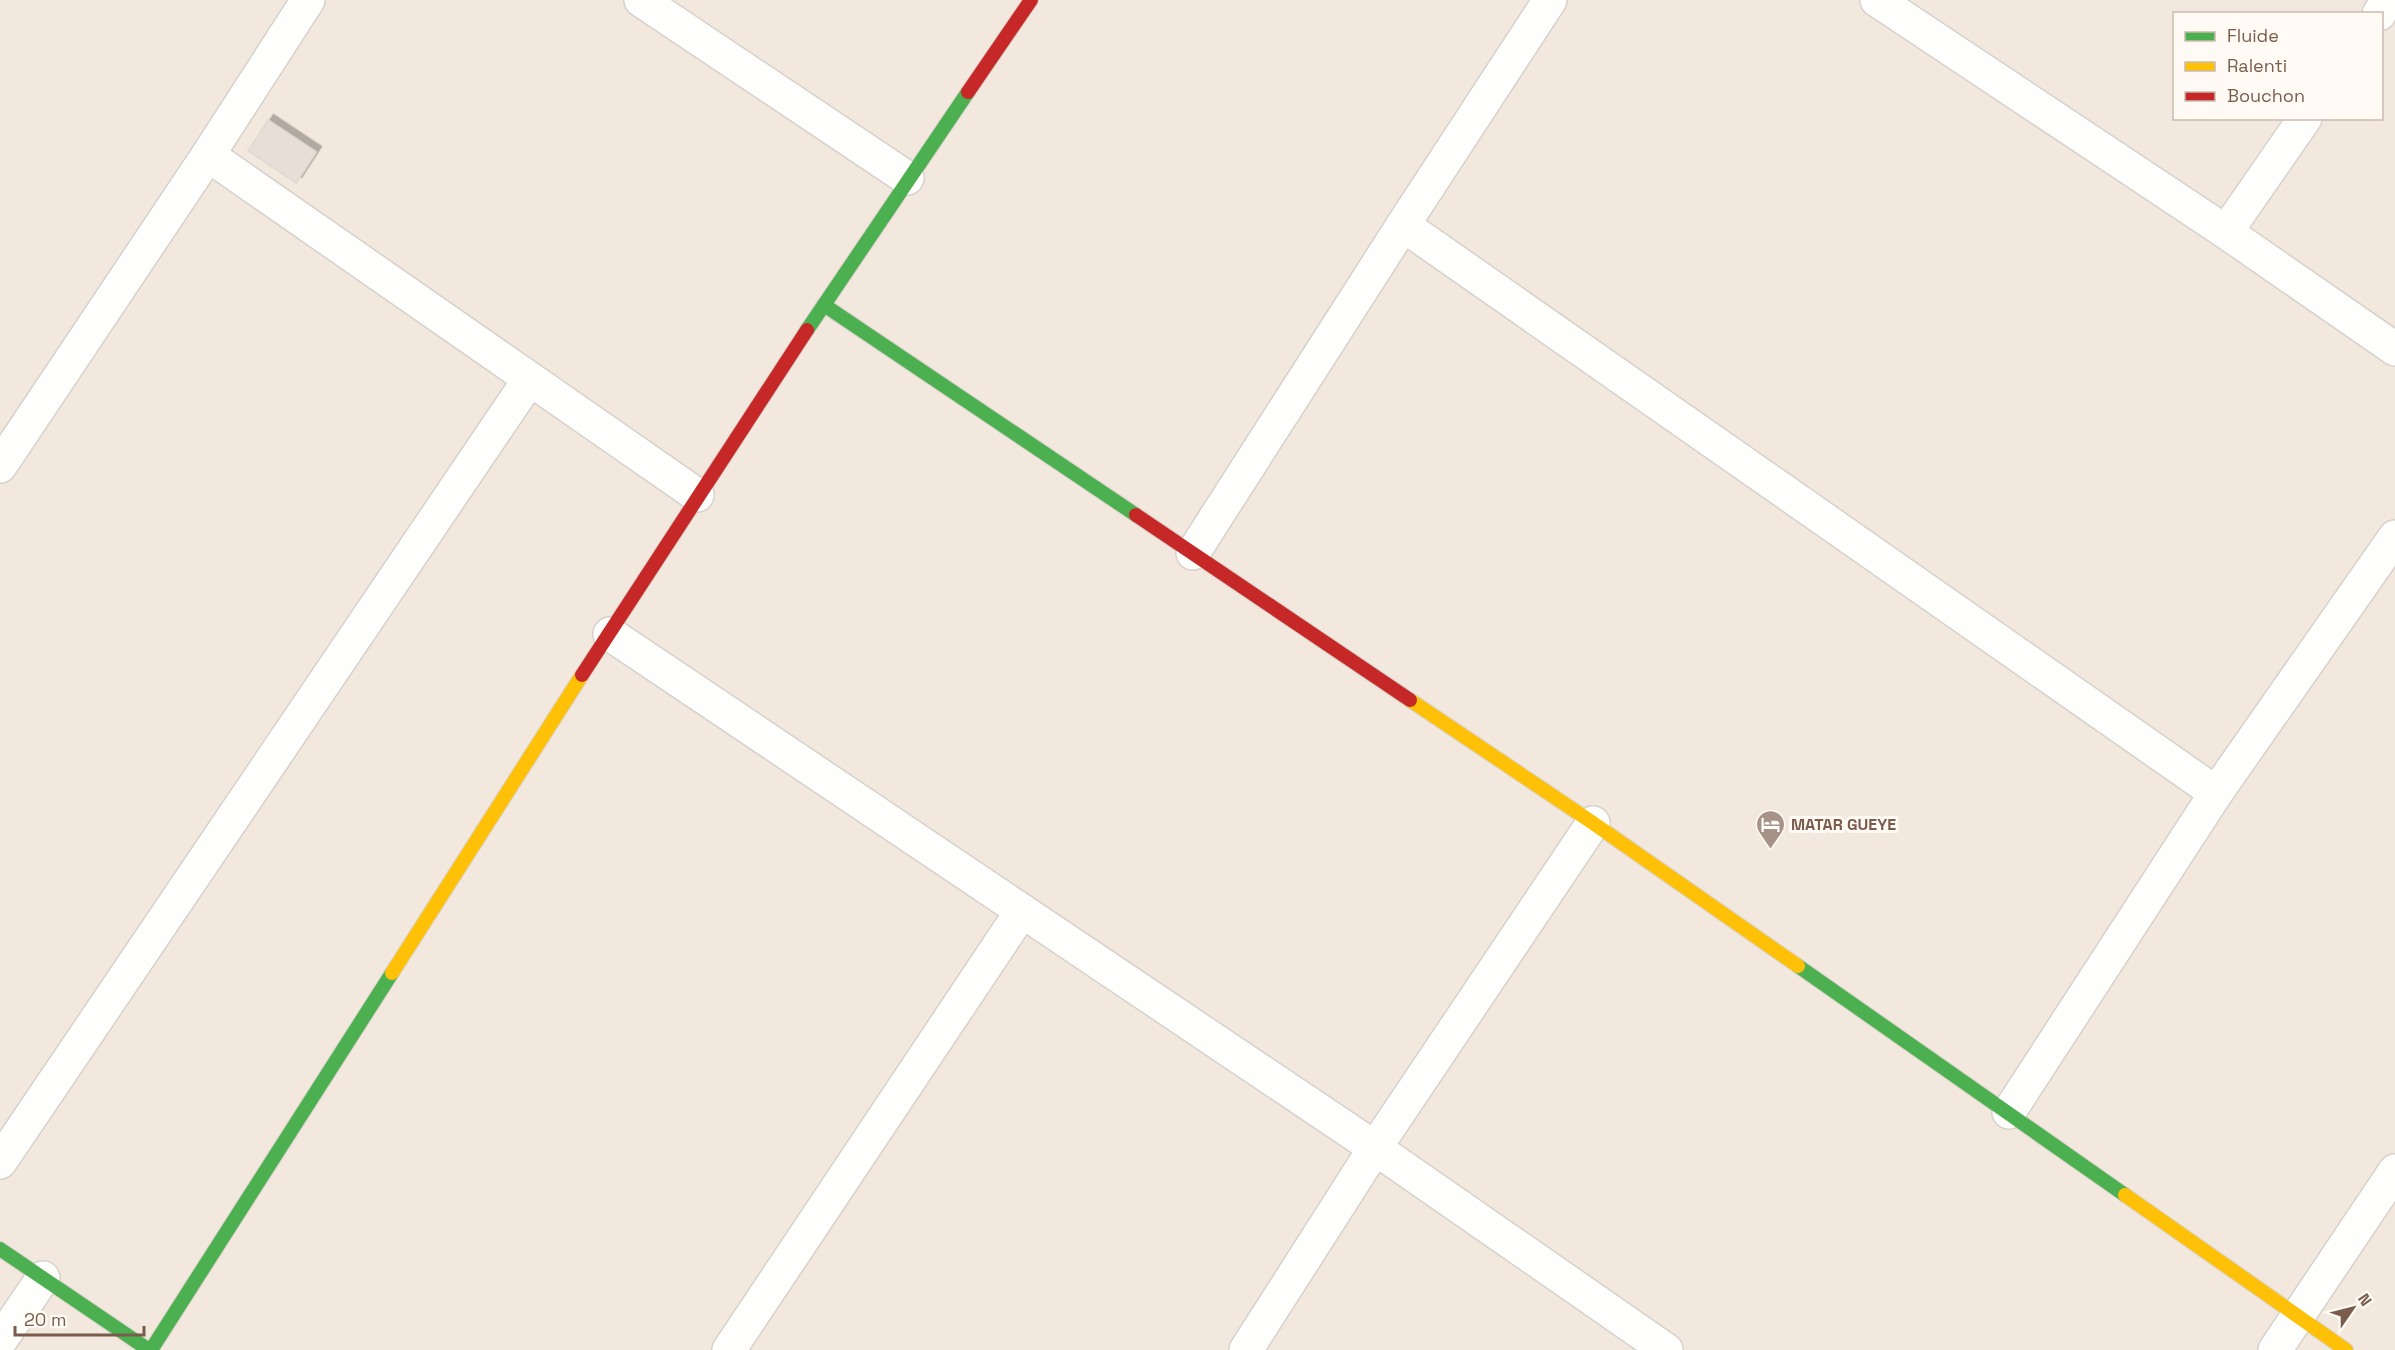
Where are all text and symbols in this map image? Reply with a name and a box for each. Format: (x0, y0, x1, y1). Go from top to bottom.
legend (2173, 12, 2383, 120)
text: Fluide (2227, 24, 2279, 47)
text: Ralenti (2227, 54, 2287, 77)
text: Bouchon (2227, 84, 2305, 107)
hotel icon: MATAR GUEYE (1754, 808, 1786, 850)
place label: MATAR GUEYE (1791, 814, 1896, 835)
north arrow (2323, 1278, 2383, 1338)
text: N (2353, 1289, 2377, 1310)
scale bar (15, 1299, 144, 1337)
text: 20 m (24, 1308, 67, 1331)

